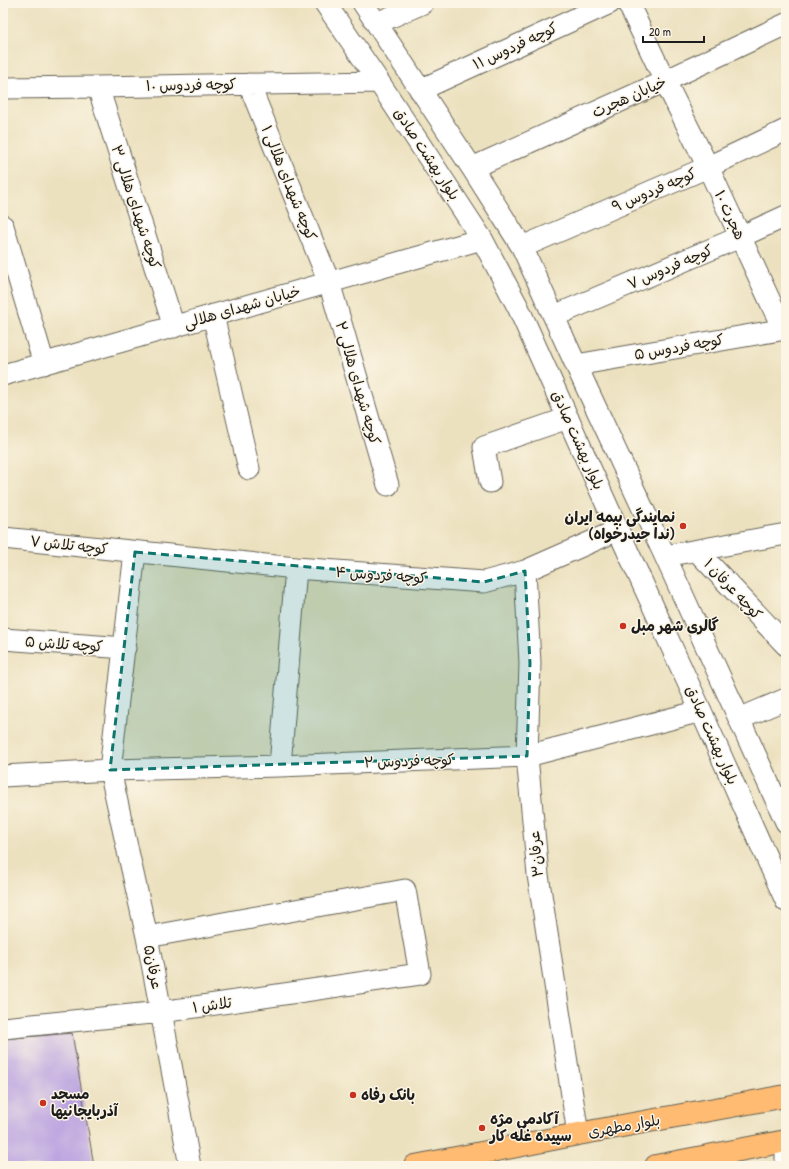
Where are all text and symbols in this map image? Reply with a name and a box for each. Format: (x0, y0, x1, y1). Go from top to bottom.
street label: کوچه فردوس ۱۱ (469, 17, 561, 74)
scale bar (643, 18, 704, 44)
text: 20 m (649, 23, 671, 40)
street label: خیابان هجرت (588, 71, 669, 122)
street label: کوچه فردوس ۱۰ (145, 73, 237, 96)
street label: بلوار بهشت صادق (390, 103, 465, 204)
street label: کوچه شهدای هلالی ۱ (257, 122, 322, 244)
street label: کوچه شهدای هلالی ۳ (106, 142, 166, 272)
street label: کوچه فردوس ۹ (608, 162, 699, 217)
street label: هجرت ۱۰ (710, 186, 751, 243)
street label: کوچه فردوس ۷ (624, 239, 716, 294)
street label: خیابان شهدای هلالی (181, 280, 303, 333)
street label: کوچه شهدای هلالی ۲ (331, 319, 386, 447)
street label: کوچه فردوس ۵ (632, 328, 725, 365)
street label: بلوار بهشت صادق (547, 387, 610, 493)
place label: نمایندگی بیمه ایران (ندا حیدرخواه) (565, 506, 675, 544)
marker: نمایندگی بیمه ایران (ندا حیدرخواه) (678, 521, 688, 531)
street label: کوچه تلاش ۷ (29, 530, 109, 559)
street label: کوچه عرفان ۱ (699, 553, 767, 624)
street label: کوچه فردوس ۴ (335, 561, 428, 588)
place label: گالری شهر مبل (631, 615, 719, 636)
marker: گالری شهر مبل (618, 621, 628, 631)
street label: کوچه تلاش ۵ (24, 630, 104, 657)
street label: بلوار بهشت صادق (681, 682, 744, 788)
street label: کوچه فردوس ۲ (363, 748, 455, 773)
street label: عرفان۳ (523, 830, 548, 878)
street label: عرفان۵ (139, 943, 168, 991)
street label: تلاش ۱ (191, 991, 234, 1018)
place label: مسجد آذربایجانیها (51, 1083, 119, 1121)
place label: بانک رفاه (361, 1084, 415, 1105)
marker: بانک رفاه (348, 1090, 358, 1100)
marker: مسجد آذربایجانیها (38, 1098, 48, 1108)
place label: آکادمی مژه سپیده غله کار (488, 1108, 572, 1146)
street label: بلوار مطهری (586, 1109, 662, 1142)
marker: آکادمی مژه سپیده غله کار (477, 1123, 487, 1133)

